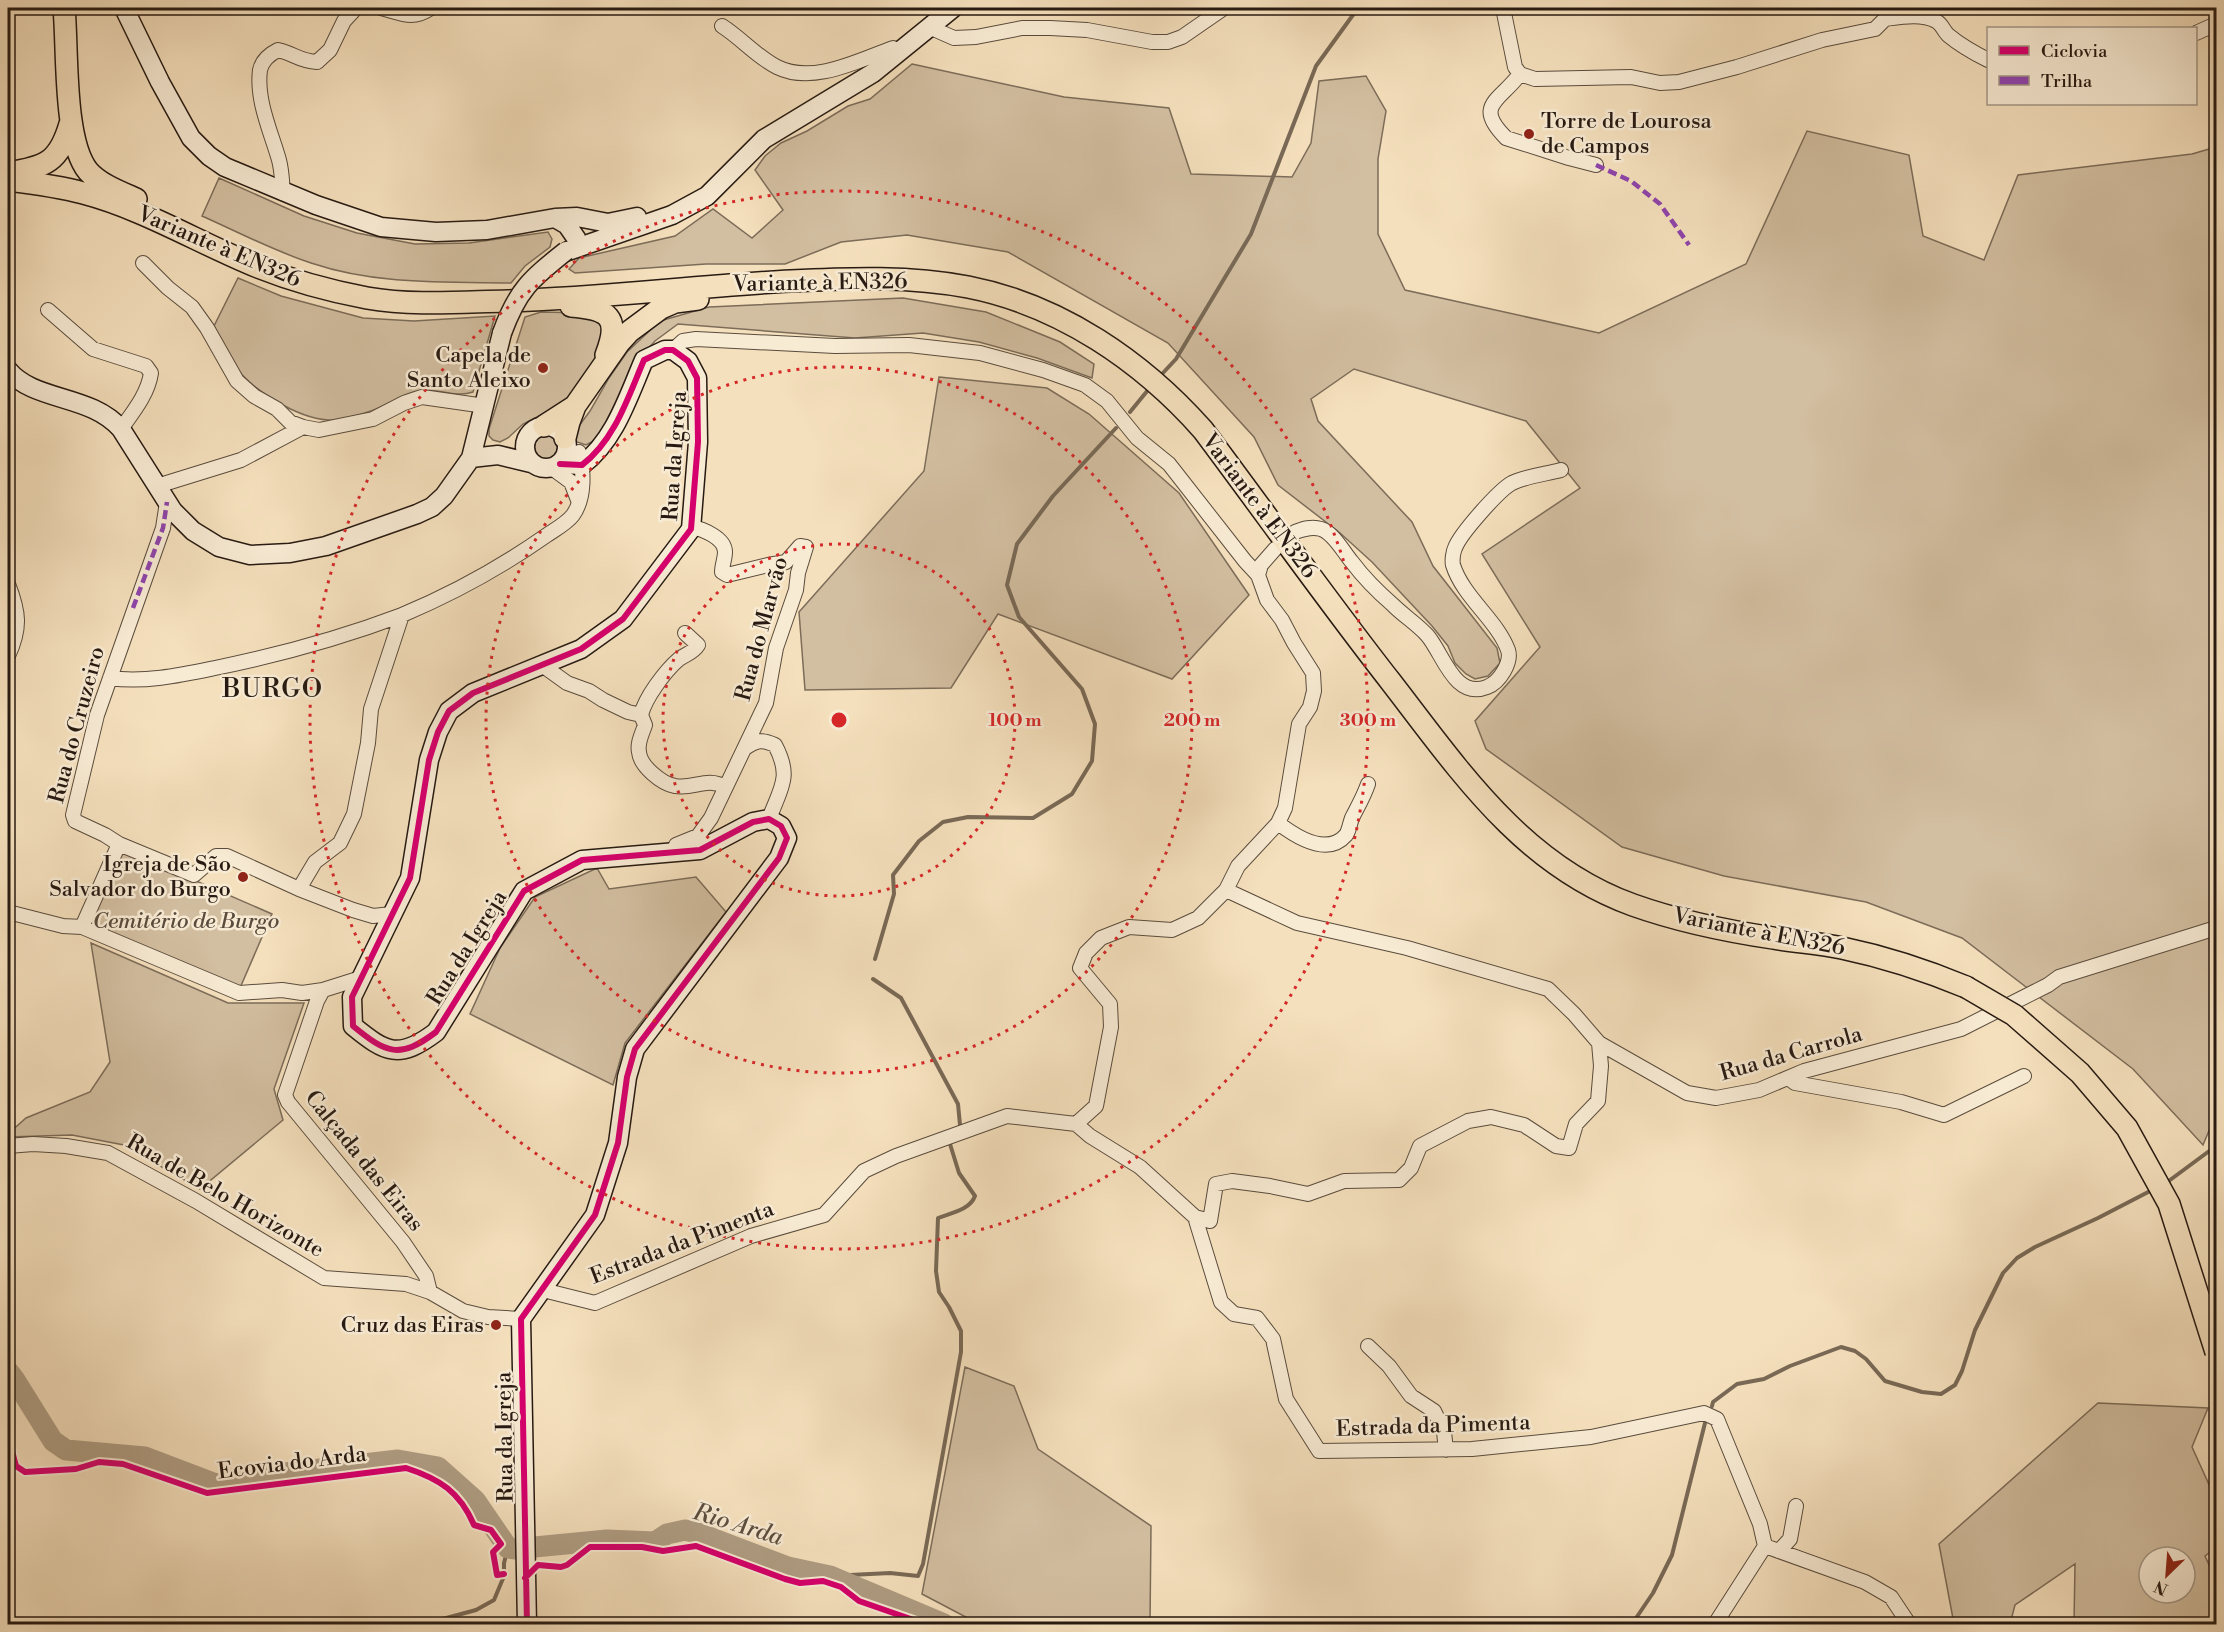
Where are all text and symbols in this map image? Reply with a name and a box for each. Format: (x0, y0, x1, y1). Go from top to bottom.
legend (1987, 27, 2197, 105)
text: Ciclovia (2041, 40, 2108, 63)
text: Trilha (2041, 70, 2093, 93)
place label: Torre de Lourosa de Campos (1541, 108, 1713, 160)
marker: Torre de Lourosa de Campos (1522, 127, 1536, 141)
street label: Variante à EN326 (132, 200, 305, 294)
street label: Variante à EN326 (731, 268, 908, 298)
place label: Capela de Santo Aleixo (407, 342, 531, 394)
marker: Capela de Santo Aleixo (536, 361, 550, 375)
street label: Rua da Igreja (657, 389, 693, 522)
street label: Variante à EN326 (1195, 427, 1322, 584)
street label: Rua do Marvão (730, 554, 794, 704)
street label: Rua do Cruzeiro (43, 644, 111, 806)
district label: BURGO (221, 673, 324, 705)
text: 100 m (988, 709, 1042, 732)
text: 200 m (1164, 709, 1221, 732)
text: 300 m (1340, 709, 1397, 732)
centre of rings (829, 710, 849, 730)
place label: Igreja de São Salvador do Burgo (49, 851, 231, 903)
marker: Igreja de São Salvador do Burgo (236, 870, 250, 884)
street label: Rua da Igreja (421, 885, 514, 1011)
street label: Variante à EN326 (1670, 902, 1847, 962)
park label: Cemitério de Burgo (93, 908, 279, 935)
street label: Rua da Carrola (1717, 1021, 1866, 1087)
street label: Calçada das Eiras (299, 1085, 429, 1237)
street label: Rua de Belo Horizonte (121, 1128, 329, 1264)
street label: Estrada da Pimenta (586, 1195, 779, 1290)
place label: Cruz das Eiras (341, 1312, 484, 1339)
marker: Cruz das Eiras (489, 1318, 503, 1332)
street label: Rua da Igreja (490, 1371, 520, 1503)
street label: Estrada da Pimenta (1335, 1409, 1532, 1443)
street label: Ecovia do Arda (216, 1440, 369, 1486)
water label: Rio Arda (689, 1497, 787, 1553)
north arrow (2137, 1545, 2197, 1605)
text: N (2151, 1576, 2171, 1599)

